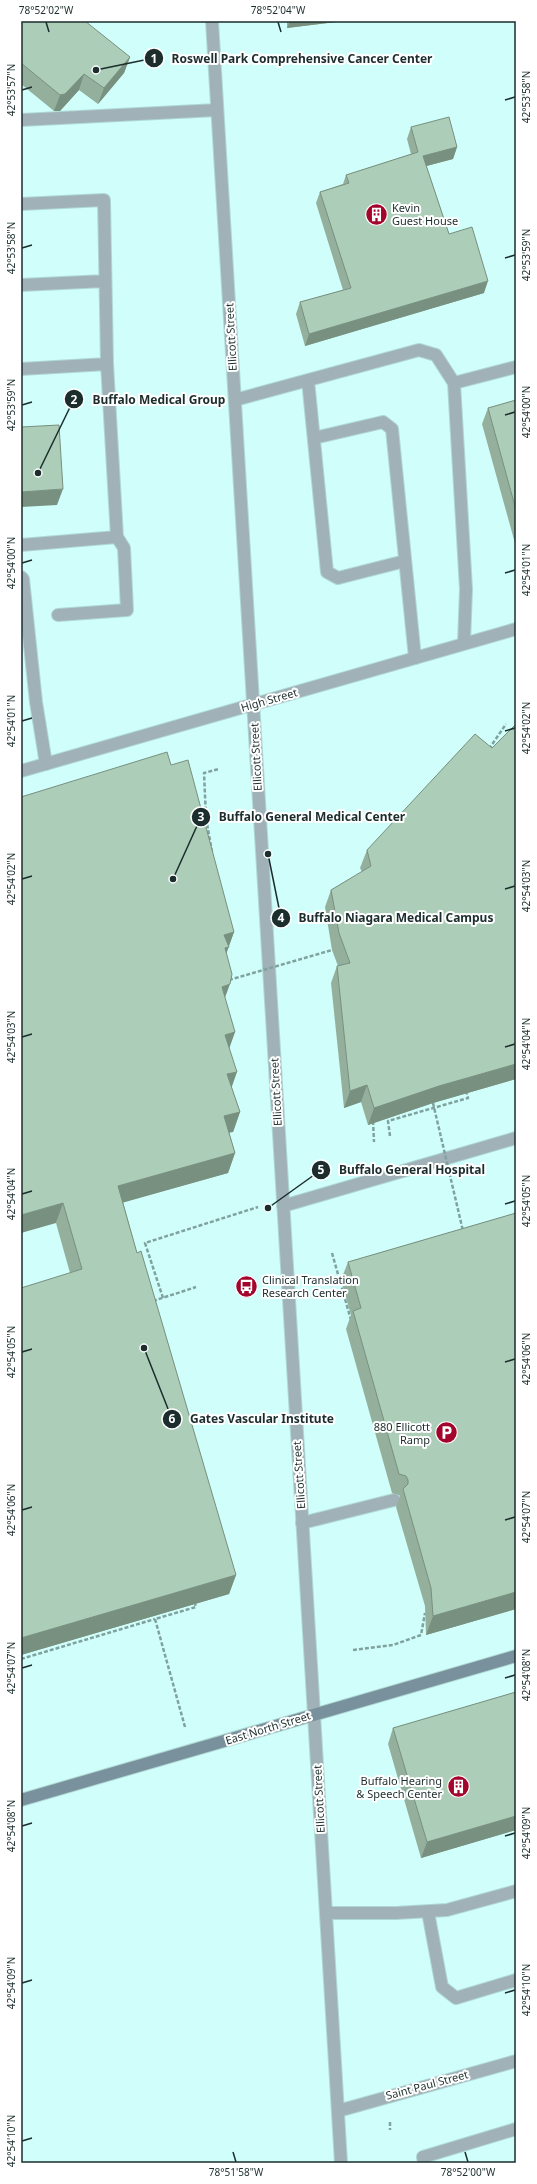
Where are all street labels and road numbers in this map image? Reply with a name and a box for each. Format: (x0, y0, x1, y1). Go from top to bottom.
street label: Ellicott Street (221, 303, 240, 371)
street label: High Street (239, 684, 299, 715)
street label: Ellicott Street (246, 723, 265, 791)
street label: Ellicott Street (266, 1058, 285, 1126)
street label: Ellicott Street (289, 1441, 308, 1510)
street label: East North Street (223, 1707, 312, 1748)
street label: Ellicott Street (309, 1765, 328, 1833)
street label: Saint Paul Street (384, 2066, 470, 2103)

